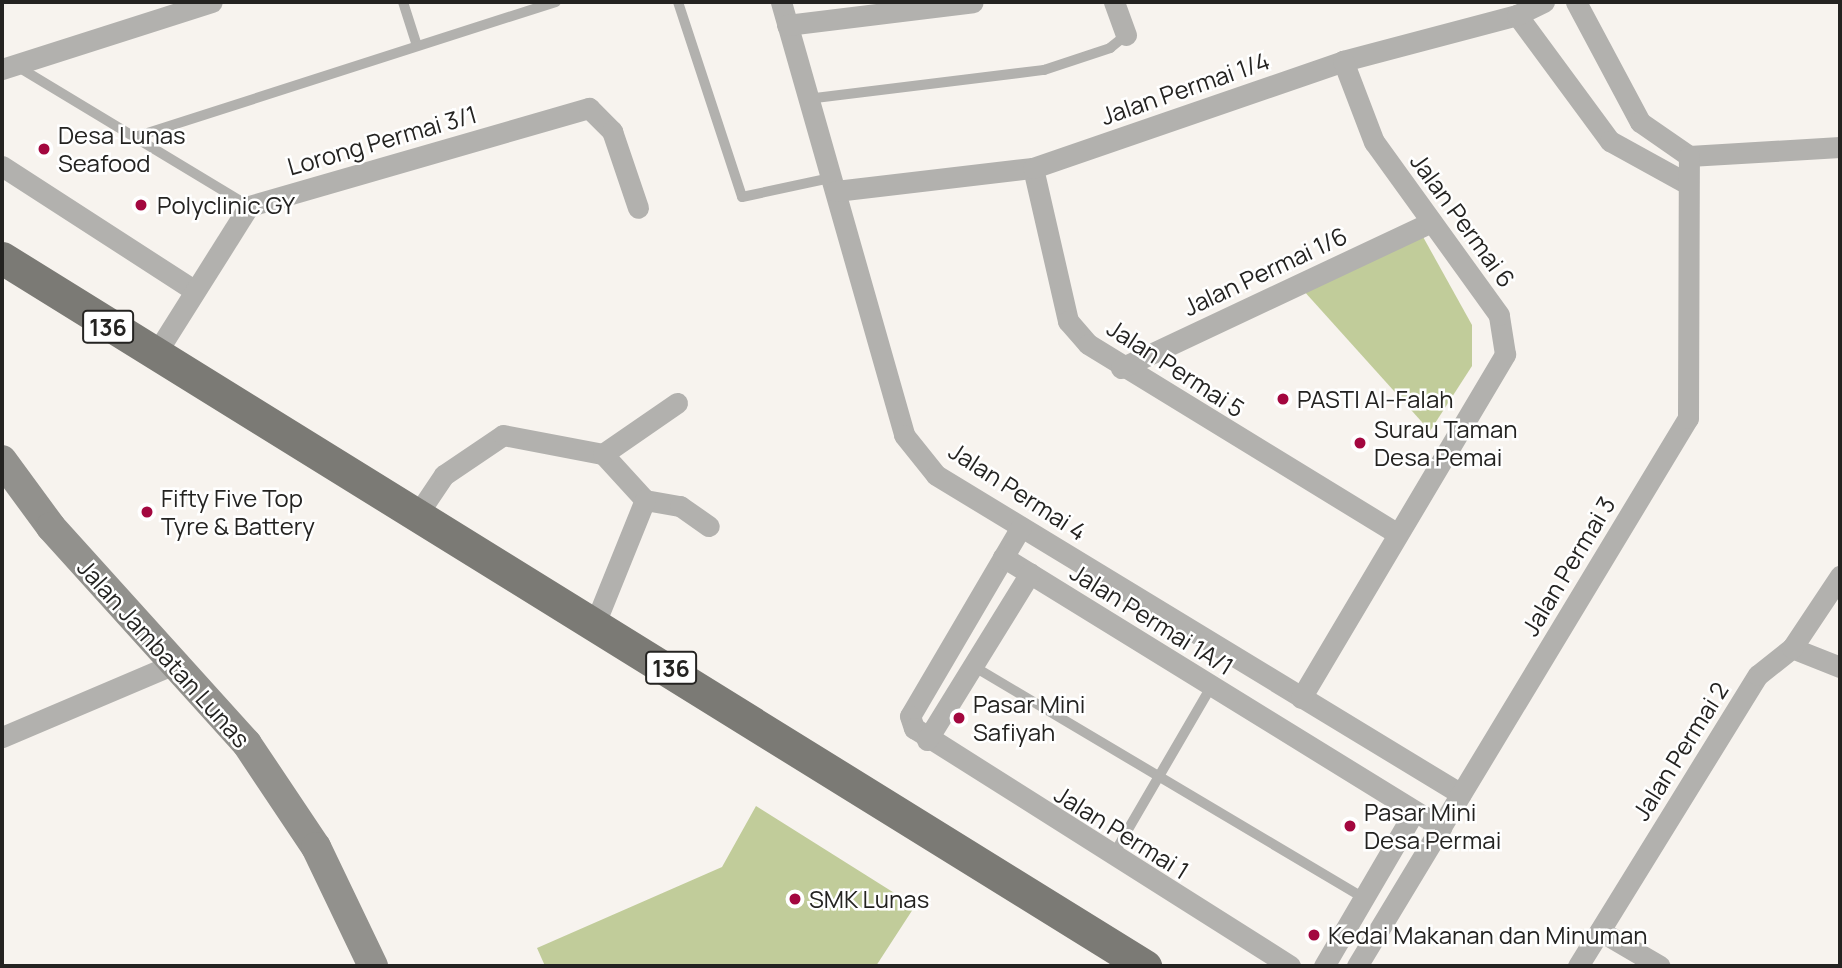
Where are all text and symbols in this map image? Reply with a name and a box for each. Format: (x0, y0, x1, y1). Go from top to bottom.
street label: Jalan Permai 1/4 (1097, 46, 1273, 130)
street label: Lorong Permai 3/1 (284, 99, 480, 181)
place label: Desa Lunas Seafood (58, 121, 186, 177)
marker: Desa Lunas Seafood (36, 141, 52, 157)
street label: Jalan Permai 6 (1405, 147, 1521, 293)
place label: Polyclinic GY (157, 191, 295, 219)
marker: Polyclinic GY (131, 195, 151, 215)
street label: Jalan Permai 1/6 (1179, 221, 1351, 321)
road number: 136 (82, 308, 134, 346)
street label: Jalan Permai 5 (1102, 313, 1250, 423)
place label: PASTI Al-Falah (1297, 385, 1454, 413)
marker: PASTI Al-Falah (1275, 391, 1291, 407)
place label: Surau Taman Desa Pemai (1374, 415, 1518, 471)
marker: Surau Taman Desa Pemai (1352, 435, 1368, 451)
street label: Jalan Permai 4 (944, 436, 1092, 546)
place label: Fifty Five Top Tyre & Battery (161, 484, 315, 540)
street label: Jalan Permai 3 (1515, 491, 1621, 641)
marker: Fifty Five Top Tyre & Battery (139, 504, 155, 520)
street label: Jalan Jambatan Lunas (72, 553, 256, 753)
street label: Jalan Permai 1A/1 (1065, 557, 1239, 681)
road number: 136 (645, 648, 697, 688)
street label: Jalan Permai 2 (1626, 677, 1734, 825)
place label: Pasar Mini Safiyah (973, 690, 1085, 746)
marker: Pasar Mini Safiyah (951, 710, 967, 726)
street label: Jalan Permai 1 (1049, 779, 1195, 885)
place label: Pasar Mini Desa Permai (1364, 798, 1501, 854)
marker: Pasar Mini Desa Permai (1342, 818, 1358, 834)
place label: SMK Lunas (809, 885, 930, 913)
marker: SMK Lunas (787, 891, 803, 907)
place label: Kedai Makanan dan Minuman (1328, 921, 1647, 949)
marker: Kedai Makanan dan Minuman (1306, 927, 1322, 943)

